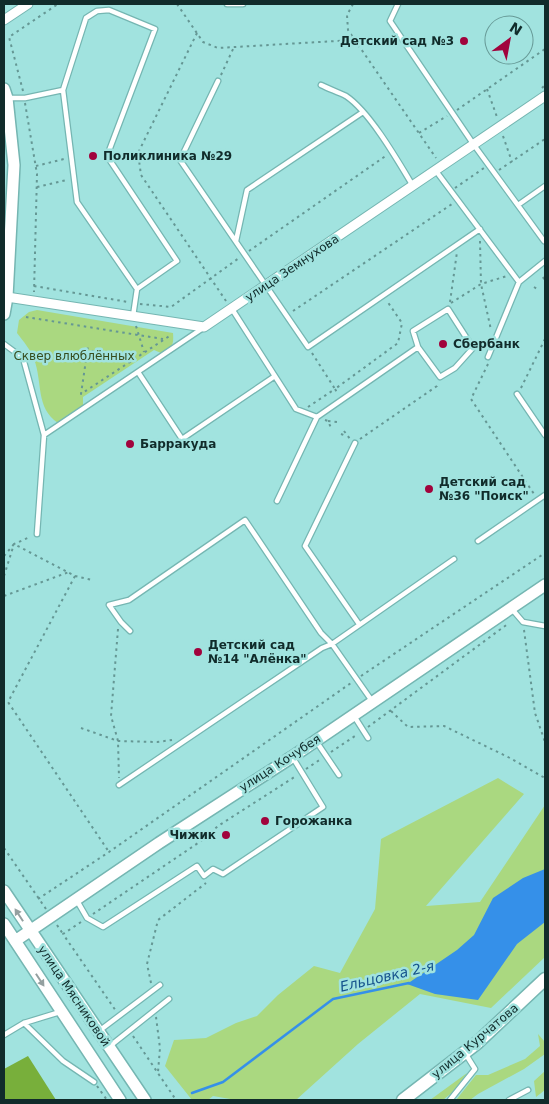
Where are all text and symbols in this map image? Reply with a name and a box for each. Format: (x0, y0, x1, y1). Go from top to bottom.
north arrow (484, 15, 534, 65)
text: N (507, 19, 525, 39)
place label: Детский сад №3 (340, 34, 454, 48)
marker: Детский сад №3 (458, 35, 470, 47)
place label: Поликлиника №29 (103, 149, 232, 163)
marker: Поликлиника №29 (87, 150, 99, 162)
street label: улица Земнухова (243, 231, 341, 305)
place label: Сбербанк (453, 337, 520, 351)
marker: Сбербанк (437, 338, 449, 350)
park label: Сквер влюблённых (13, 349, 135, 363)
place label: Барракуда (140, 437, 216, 451)
marker: Барракуда (124, 438, 136, 450)
place label: Детский сад №36 "Поиск" (439, 475, 529, 503)
marker: Детский сад №36 "Поиск" (423, 483, 435, 495)
place label: Детский сад №14 "Алёнка" (208, 638, 307, 666)
marker: Детский сад №14 "Алёнка" (192, 646, 204, 658)
street label: улица Кочубея (237, 732, 323, 794)
place label: Горожанка (275, 814, 352, 828)
marker: Горожанка (259, 815, 271, 827)
place label: Чижик (169, 828, 216, 842)
marker: Чижик (220, 829, 232, 841)
one-way arrow (15, 908, 24, 922)
street label: улица Мясниковой (35, 943, 113, 1049)
water label: Ельцовка 2-я (338, 957, 436, 995)
one-way arrow (35, 973, 45, 986)
street label: улица Курчатова (429, 1001, 521, 1081)

